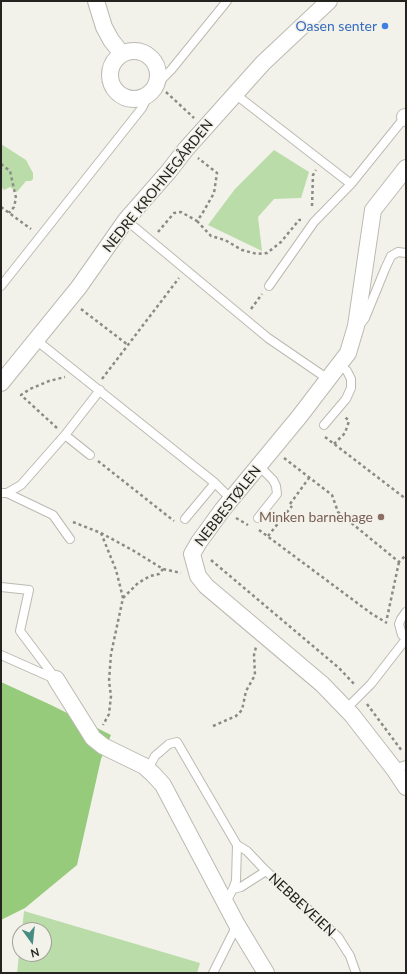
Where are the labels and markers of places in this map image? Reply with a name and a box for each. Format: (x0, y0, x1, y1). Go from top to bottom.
place label: Oasen senter (296, 18, 377, 34)
marker: Oasen senter (380, 21, 390, 31)
place label: Minken barnehage (259, 509, 373, 525)
marker: Minken barnehage (376, 512, 386, 522)

